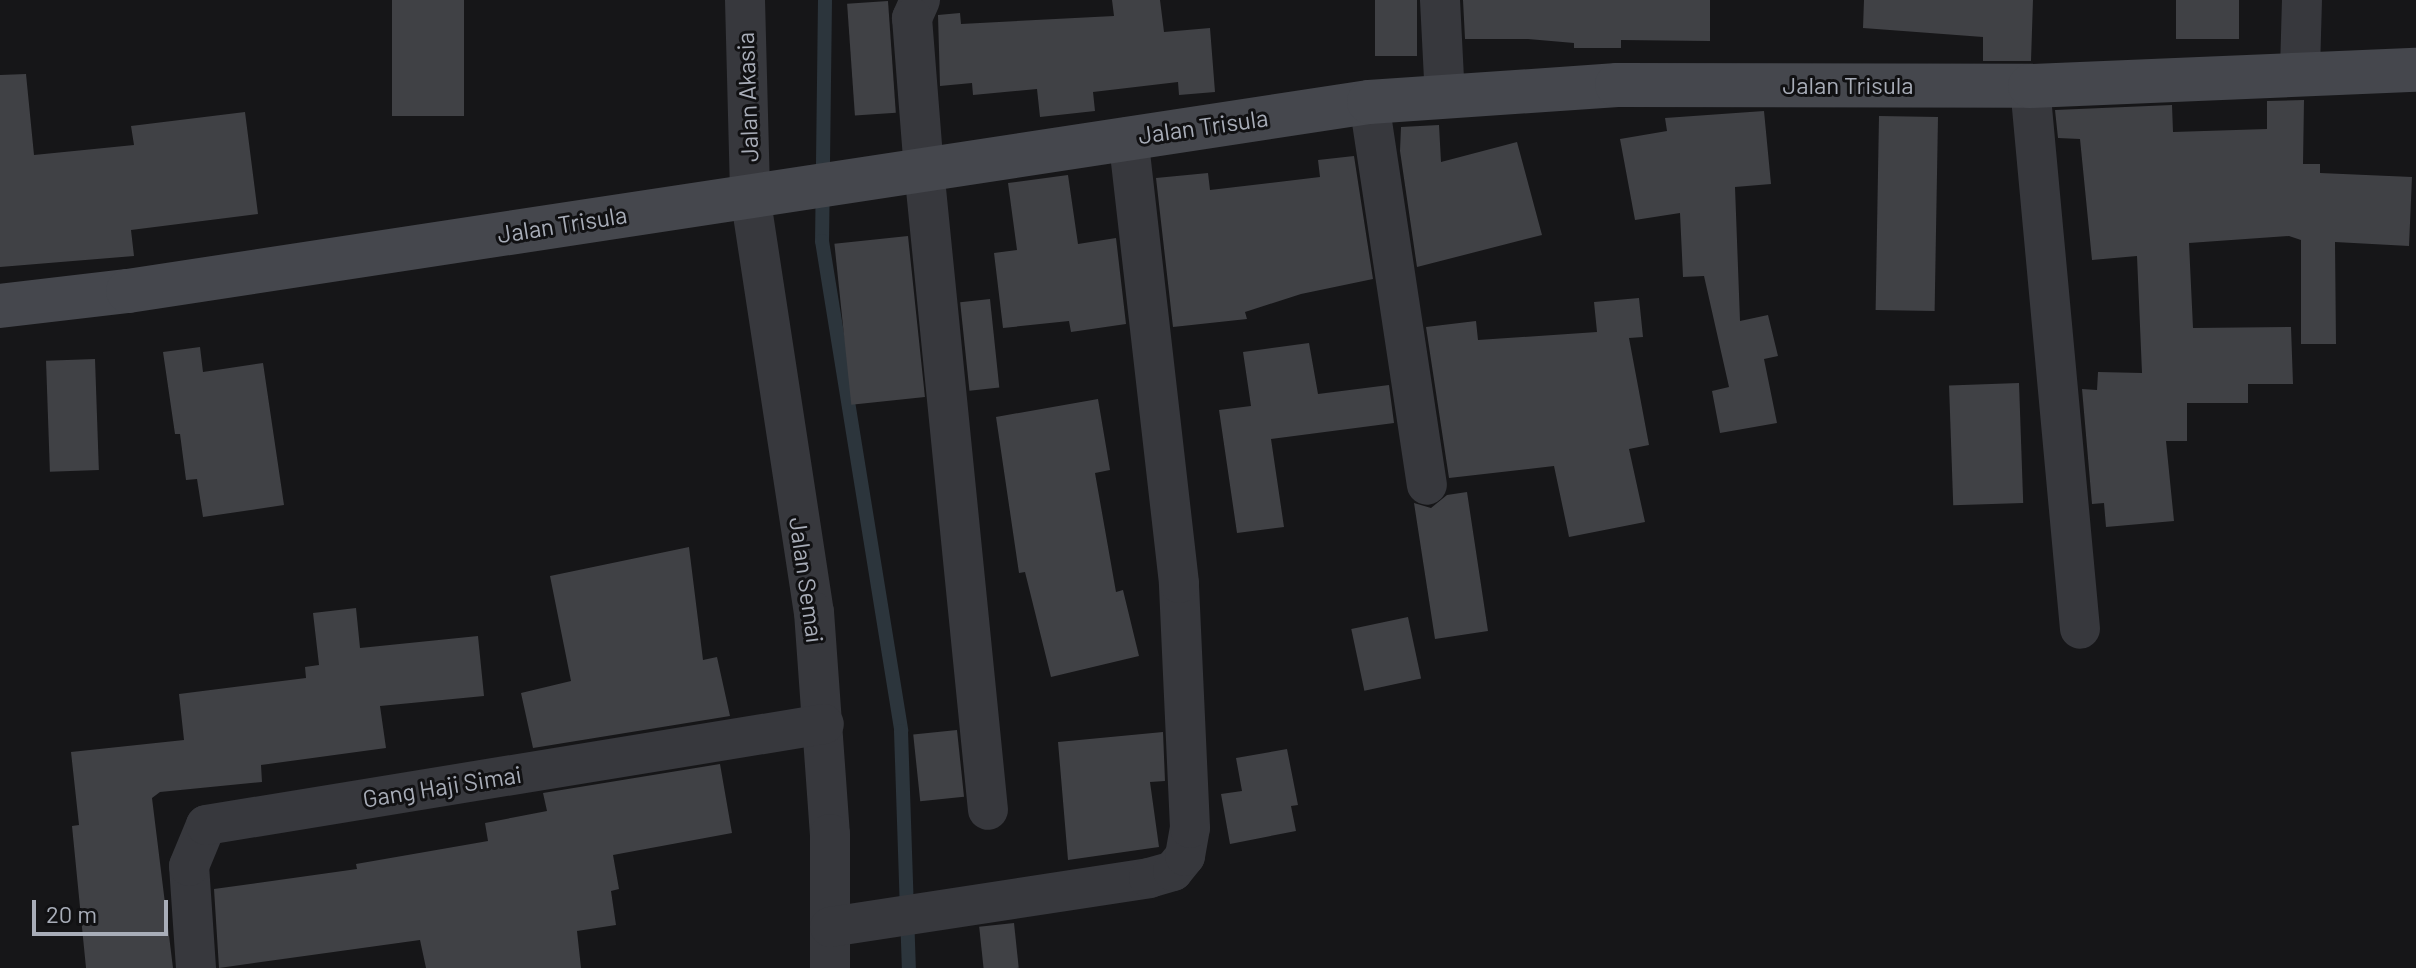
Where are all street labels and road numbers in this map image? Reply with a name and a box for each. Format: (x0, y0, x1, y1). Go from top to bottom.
street label: Jalan Akasia (730, 31, 764, 163)
street label: Jalan Trisula (1782, 71, 1914, 99)
street label: Jalan Trisula (1136, 103, 1270, 149)
street label: Jalan Trisula (495, 200, 629, 248)
street label: Jalan Semai (784, 515, 830, 645)
street label: Gang Haji Simai (360, 759, 524, 813)

